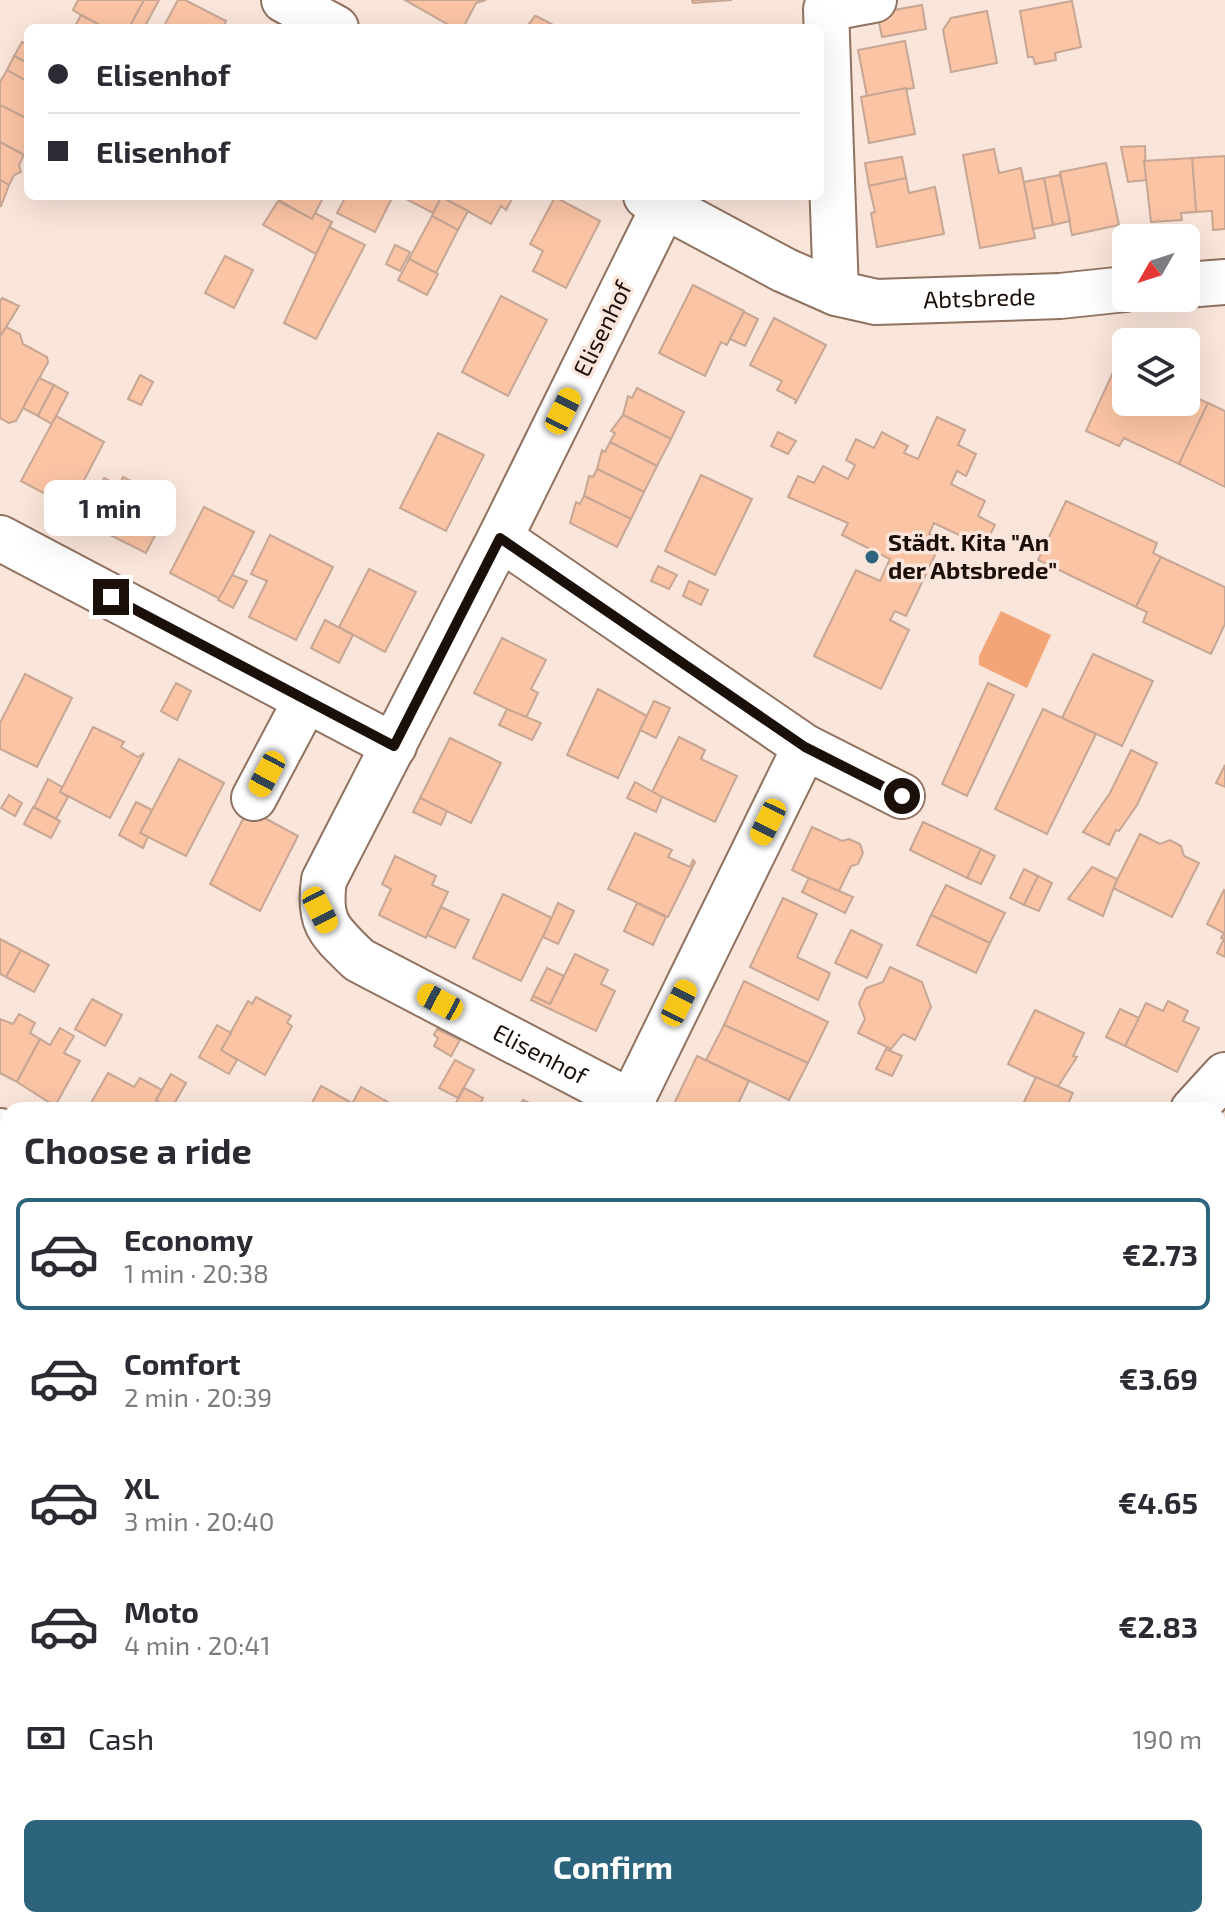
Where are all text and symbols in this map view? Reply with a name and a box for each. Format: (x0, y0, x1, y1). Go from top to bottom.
text: Elisenhof (96, 56, 230, 92)
text: Elisenhof (96, 133, 230, 169)
north arrow (1112, 224, 1200, 312)
map controls (1112, 224, 1200, 416)
street label: Elisenhof (566, 275, 637, 381)
street label: Abtsbrede (923, 281, 1036, 313)
button: layers (1112, 328, 1200, 416)
car (542, 384, 584, 438)
callout: 1 min (45, 481, 177, 537)
text: 1 min (79, 492, 141, 523)
place label: Städt. Kita "An der Abtsbrede" (888, 527, 1057, 584)
marker: Städt. Kita "An der Abtsbrede" (863, 548, 881, 566)
route end (93, 579, 129, 615)
car (245, 747, 289, 801)
route start (884, 778, 920, 814)
car (747, 795, 789, 849)
car (298, 883, 342, 937)
car (658, 976, 700, 1030)
car (413, 980, 467, 1024)
street label: Elisenhof (489, 1017, 594, 1090)
text: Choose a ride (24, 1128, 252, 1171)
icon: car (28, 1218, 100, 1290)
text: Economy (124, 1221, 253, 1257)
text: €2.73 (1122, 1236, 1198, 1272)
text: 1 min · 20:38 (124, 1257, 269, 1288)
icon: car (28, 1342, 100, 1414)
text: Comfort (124, 1345, 241, 1381)
text: €3.69 (1119, 1360, 1198, 1396)
text: 2 min · 20:39 (124, 1381, 272, 1412)
icon: car (28, 1466, 100, 1538)
text: XL (124, 1469, 159, 1505)
text: €4.65 (1118, 1484, 1198, 1520)
text: 3 min · 20:40 (124, 1505, 274, 1536)
icon: car (28, 1590, 100, 1662)
text: Moto (124, 1593, 199, 1629)
text: €2.83 (1118, 1608, 1198, 1644)
text: 4 min · 20:41 (124, 1629, 271, 1660)
icon: cash (24, 1716, 68, 1760)
text: Cash (88, 1720, 154, 1756)
text: 190 m (1133, 1723, 1202, 1754)
button: Confirm (24, 1820, 1202, 1912)

